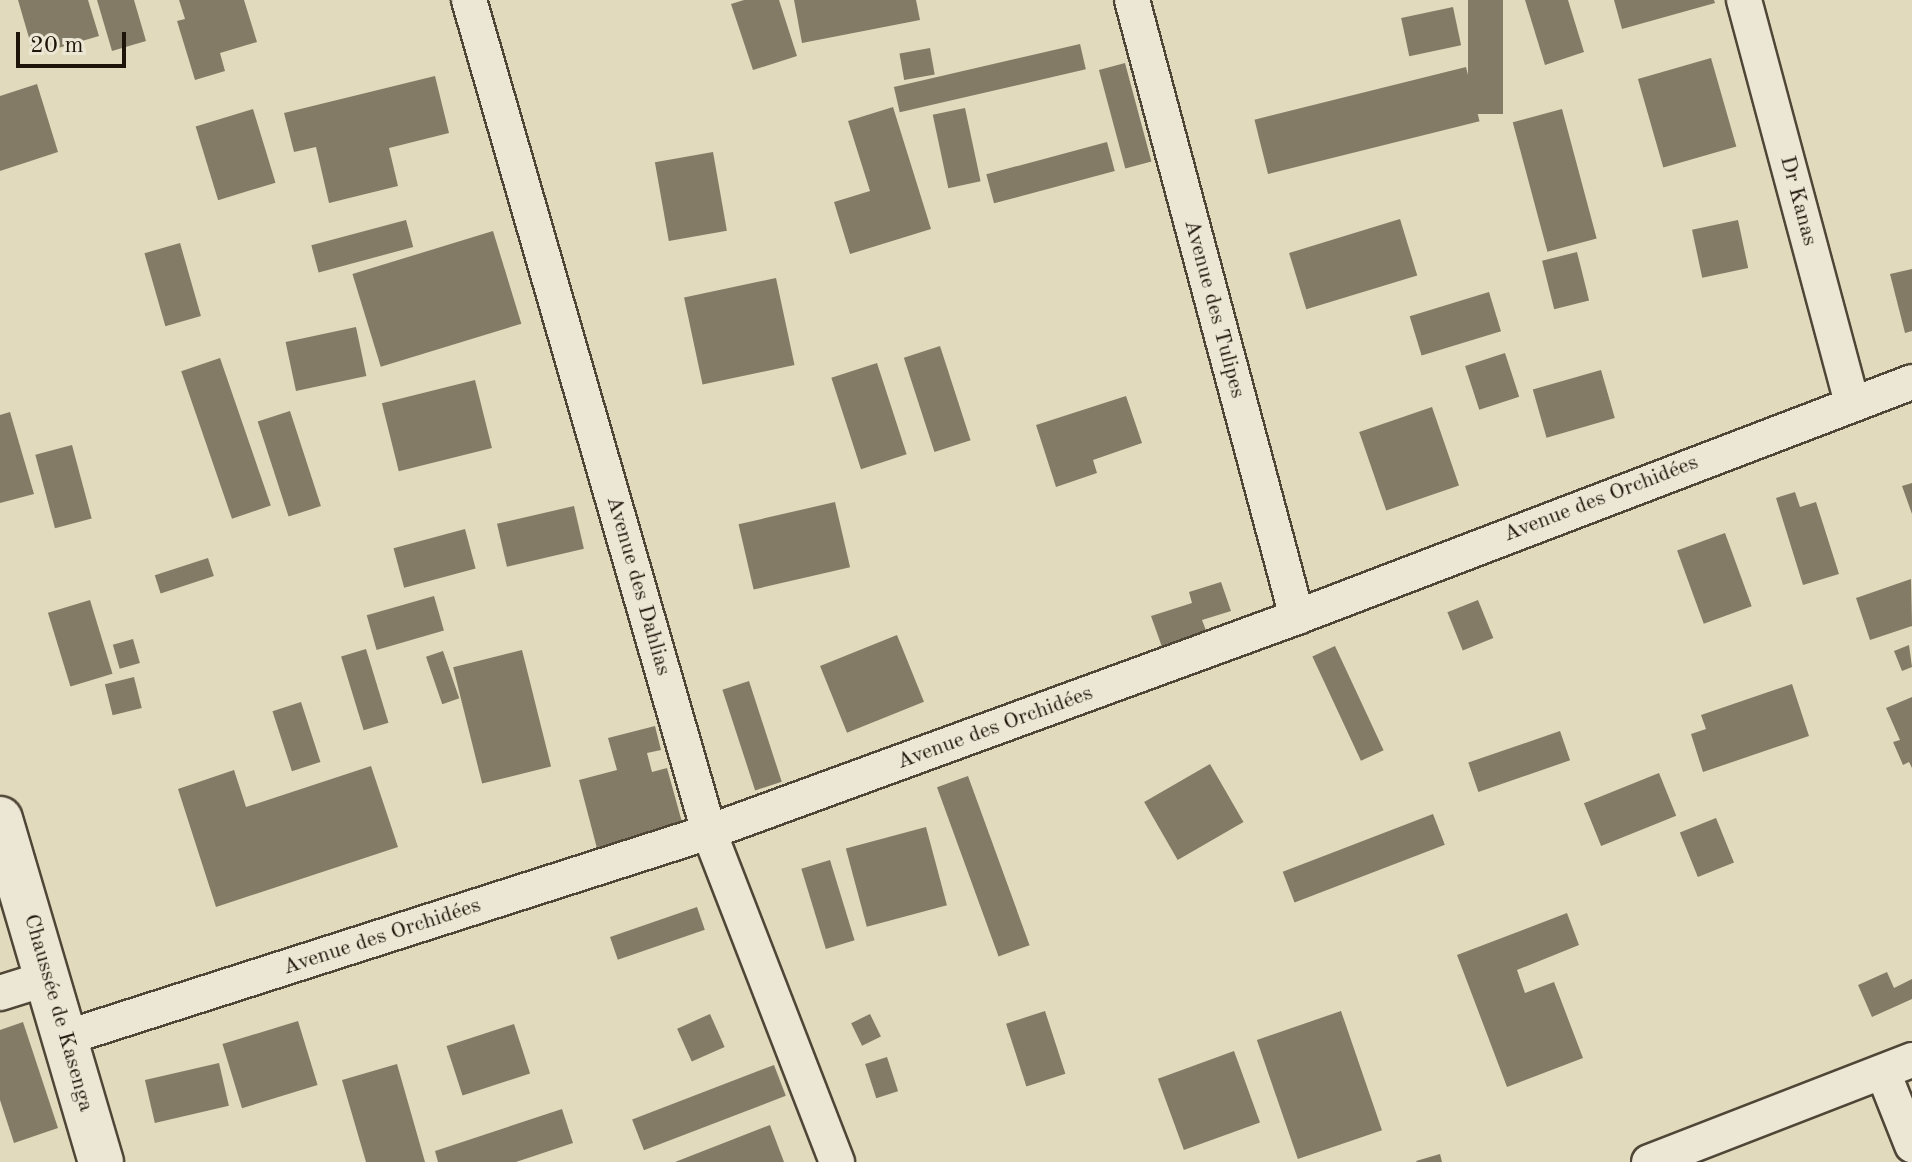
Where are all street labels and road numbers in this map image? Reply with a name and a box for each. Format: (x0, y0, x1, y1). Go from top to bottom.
street label: Dr Kanas (1773, 153, 1823, 249)
street label: Avenue des Tulipes (1177, 217, 1251, 401)
street label: Avenue des Orchidées (1500, 450, 1702, 548)
street label: Avenue des Dahlias (600, 493, 676, 679)
street label: Avenue des Orchidées (893, 680, 1097, 776)
street label: Avenue des Orchidées (280, 893, 484, 981)
street label: Chaussée de Kasenga (17, 911, 99, 1115)

